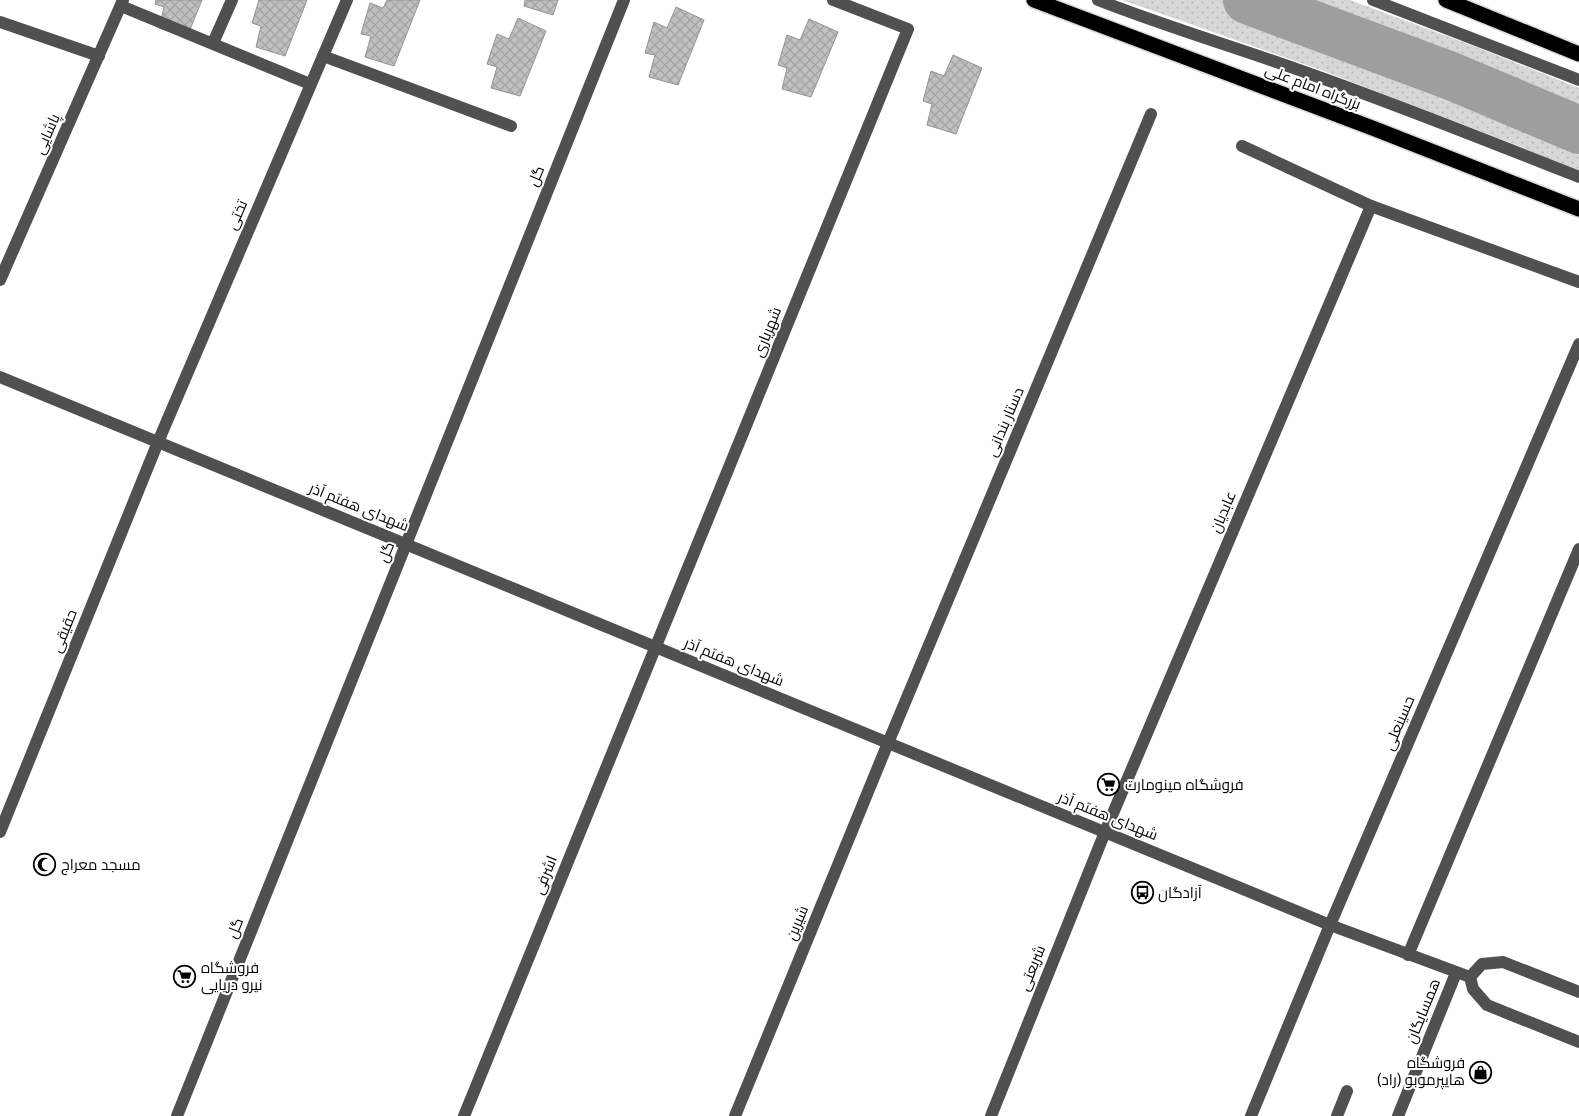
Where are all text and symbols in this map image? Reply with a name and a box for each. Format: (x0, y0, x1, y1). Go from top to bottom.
street label: بزرگراه امام علی (1262, 60, 1363, 114)
street label: پاشایی (30, 111, 65, 157)
street label: گل (524, 163, 549, 189)
street label: تختی (223, 197, 252, 233)
street label: شهریاری (749, 304, 786, 360)
street label: دستار بندانی (982, 385, 1029, 460)
street label: شهدای هفتم آذر (305, 478, 411, 536)
street label: عابدیان (1206, 488, 1241, 536)
street label: گل (374, 539, 399, 565)
street label: حقیقی (47, 607, 82, 656)
street label: شهدای هفتم آذر (680, 633, 786, 691)
street label: حسینعلی (1379, 693, 1419, 753)
supermarket icon: فروشگاه مینومارت (1097, 773, 1121, 797)
place label: فروشگاه مینومارت (1125, 776, 1244, 794)
street label: شهدای هفتم آذر (1054, 787, 1160, 845)
mosque icon: مسجد معراج (33, 853, 57, 877)
street label: اشرفی (529, 853, 562, 897)
place label: مسجد معراج (61, 856, 141, 876)
bus stop icon: آزادگان (1130, 881, 1154, 905)
place label: آزادگان (1158, 884, 1202, 903)
street label: شیرین (782, 903, 813, 943)
street label: گل (223, 915, 248, 941)
street label: شریعتی (1015, 942, 1050, 994)
place label: فروشگاه نیرو دریایی (201, 959, 263, 995)
supermarket icon: فروشگاه نیرو دریایی (173, 965, 197, 989)
street label: همسایگان (1402, 976, 1445, 1046)
place label: فروشگاه هایپرموبو (راد) (1377, 1054, 1465, 1090)
shop icon: فروشگاه هایپرموبو (راد) (1469, 1060, 1493, 1084)

